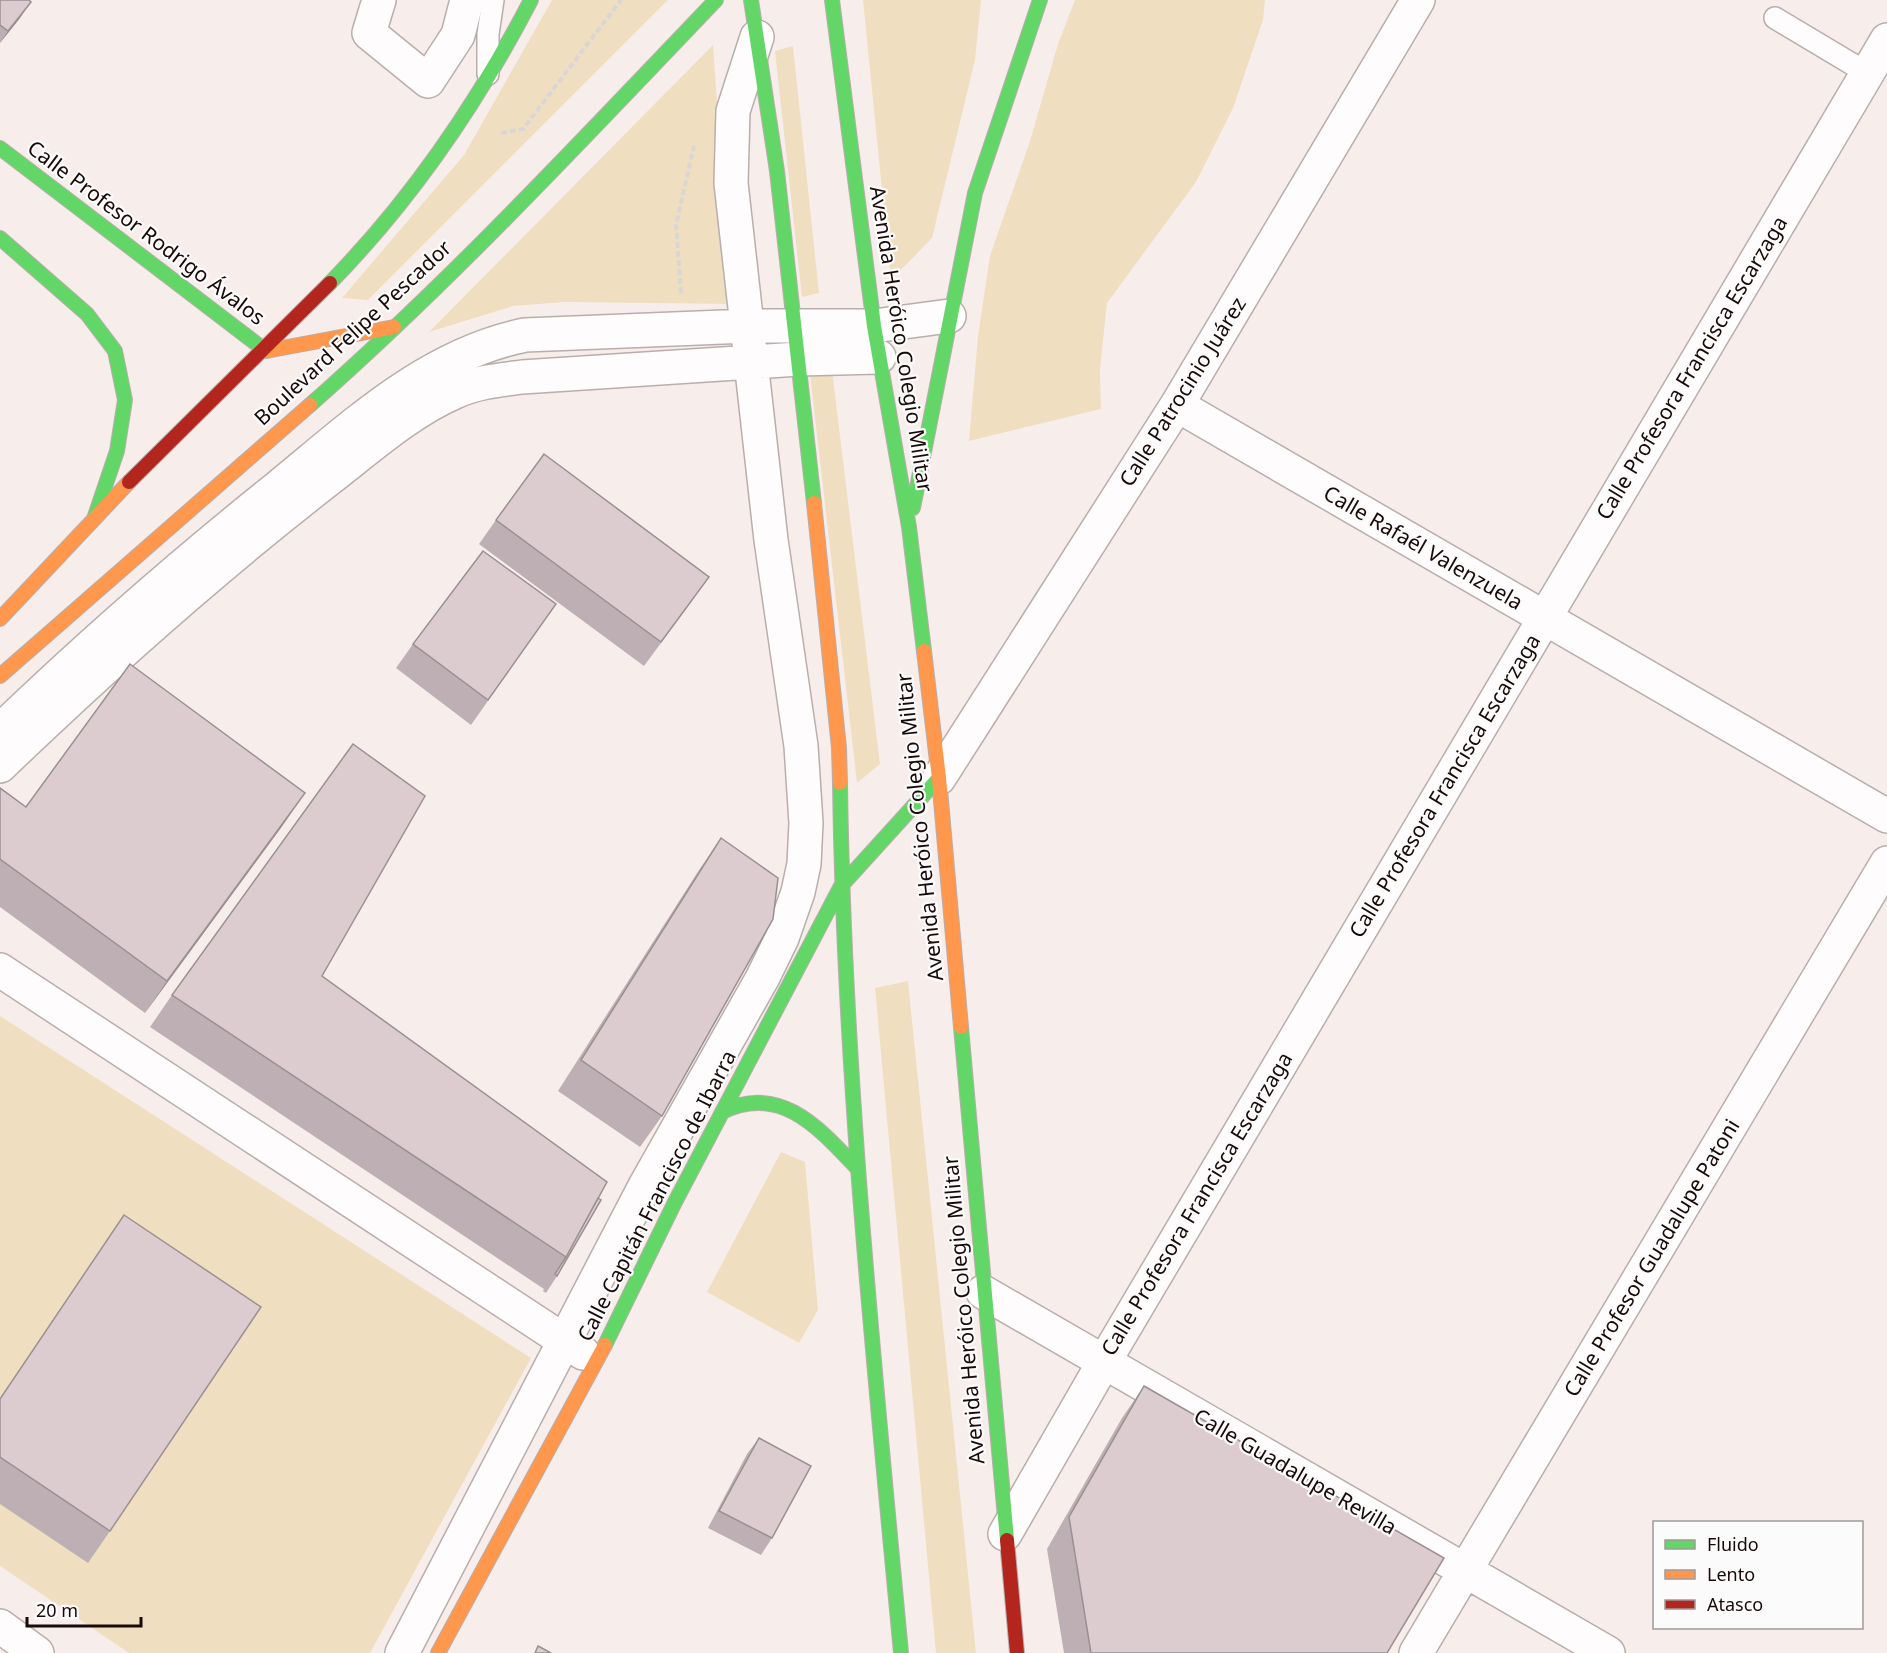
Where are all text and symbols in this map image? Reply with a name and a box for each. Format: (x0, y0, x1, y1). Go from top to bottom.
street label: Calle Profesor Rodrigo Ávalos (22, 134, 271, 331)
street label: Avenida Heróico Colegio Militar (864, 184, 940, 494)
street label: Calle Profesora Francisca Escarzaga (1589, 210, 1793, 525)
street label: Boulevard Felipe Pescador (248, 233, 457, 431)
street label: Calle Patrocinio Juárez (1112, 291, 1252, 492)
street label: Calle Rafaél Valenzuela (1319, 479, 1528, 616)
street label: Calle Profesora Francisca Escarzaga (1342, 628, 1546, 943)
street label: Avenida Heróico Colegio Militar (889, 671, 949, 983)
street label: Calle Capitán Francisco de Ibarra (570, 1045, 742, 1346)
street label: Calle Profesora Francisca Escarzaga (1094, 1046, 1298, 1361)
street label: Calle Profesor Guadalupe Patoni (1557, 1113, 1745, 1402)
street label: Avenida Heróico Colegio Militar (936, 1154, 990, 1466)
street label: Calle Guadalupe Revilla (1189, 1402, 1402, 1541)
legend (1653, 1521, 1863, 1629)
text: Fluido (1707, 1532, 1759, 1556)
text: Lento (1707, 1562, 1755, 1586)
scale bar (27, 1590, 141, 1628)
text: Atasco (1707, 1592, 1763, 1616)
text: 20 m (36, 1598, 78, 1622)

